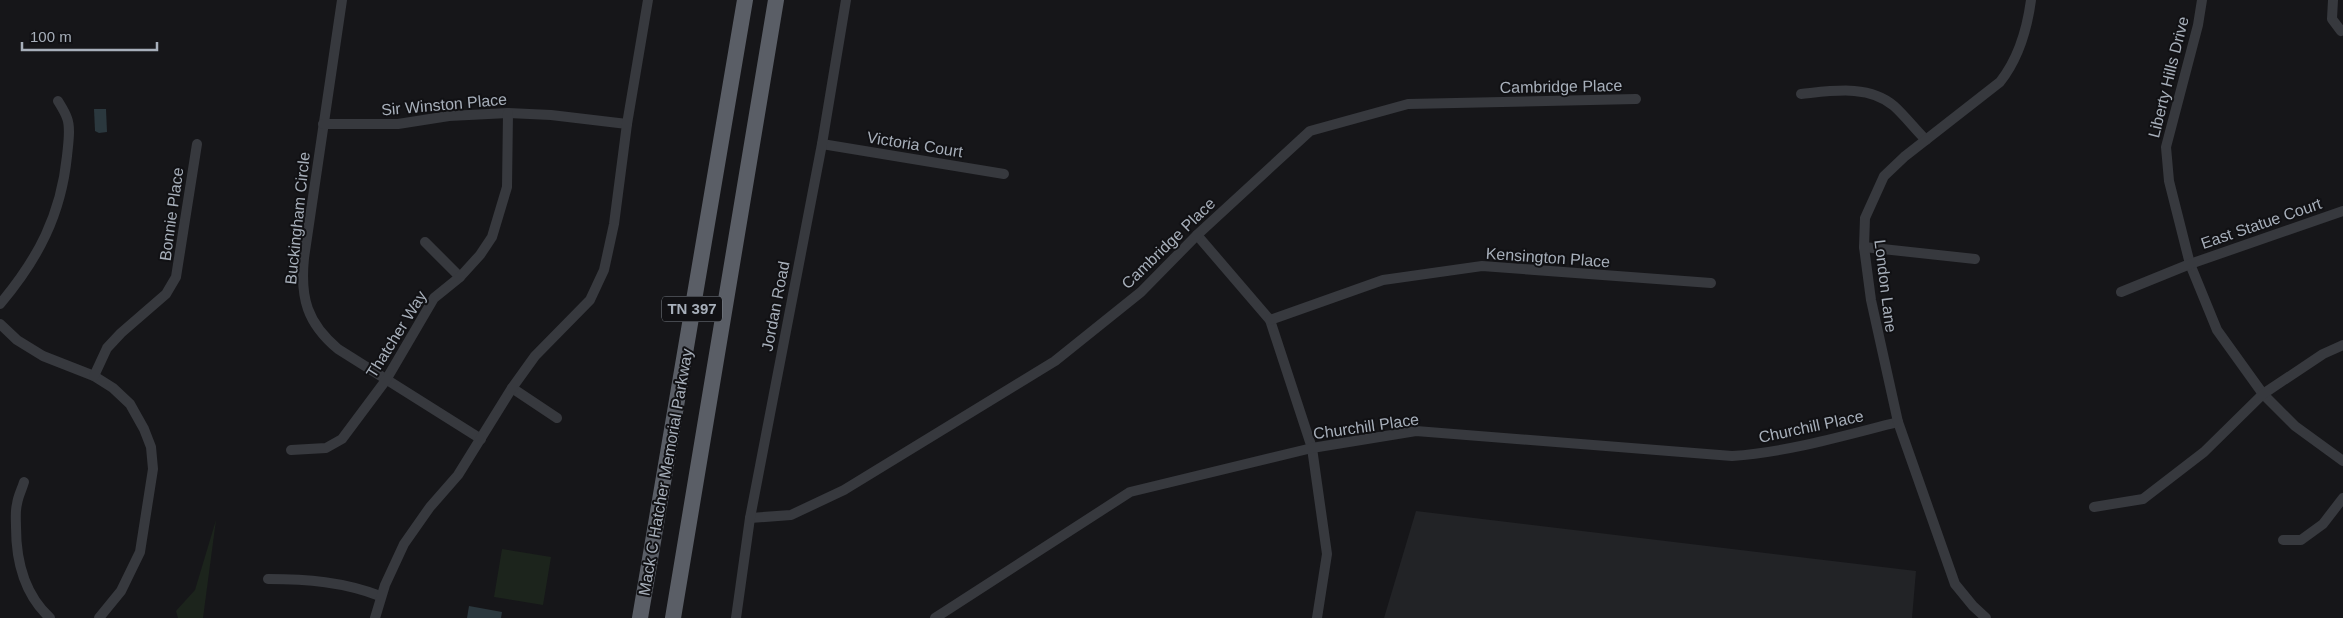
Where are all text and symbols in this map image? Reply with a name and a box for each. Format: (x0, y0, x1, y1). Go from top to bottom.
street label: Liberty Hills Drive (2145, 15, 2192, 140)
scale bar (22, 20, 158, 52)
text: 100 m (30, 28, 72, 45)
street label: Cambridge Place (1500, 77, 1623, 96)
street label: Sir Winston Place (380, 91, 508, 118)
street label: Victoria Court (866, 129, 965, 161)
street label: Buckingham Circle (282, 151, 313, 285)
street label: Bonnie Place (157, 166, 186, 262)
street label: Cambridge Place (1118, 195, 1218, 292)
street label: East Statue Court (2199, 195, 2324, 252)
street label: London Lane (1871, 239, 1900, 334)
street label: Kensington Place (1485, 245, 1611, 270)
street label: Jordan Road (758, 260, 793, 353)
street label: Thatcher Way (363, 288, 430, 381)
road number: TN 397 (662, 296, 722, 322)
street label: Mack C Hatcher Memorial Parkway (635, 347, 696, 597)
street label: Churchill Place (1757, 407, 1865, 446)
street label: Churchill Place (1312, 411, 1420, 442)

